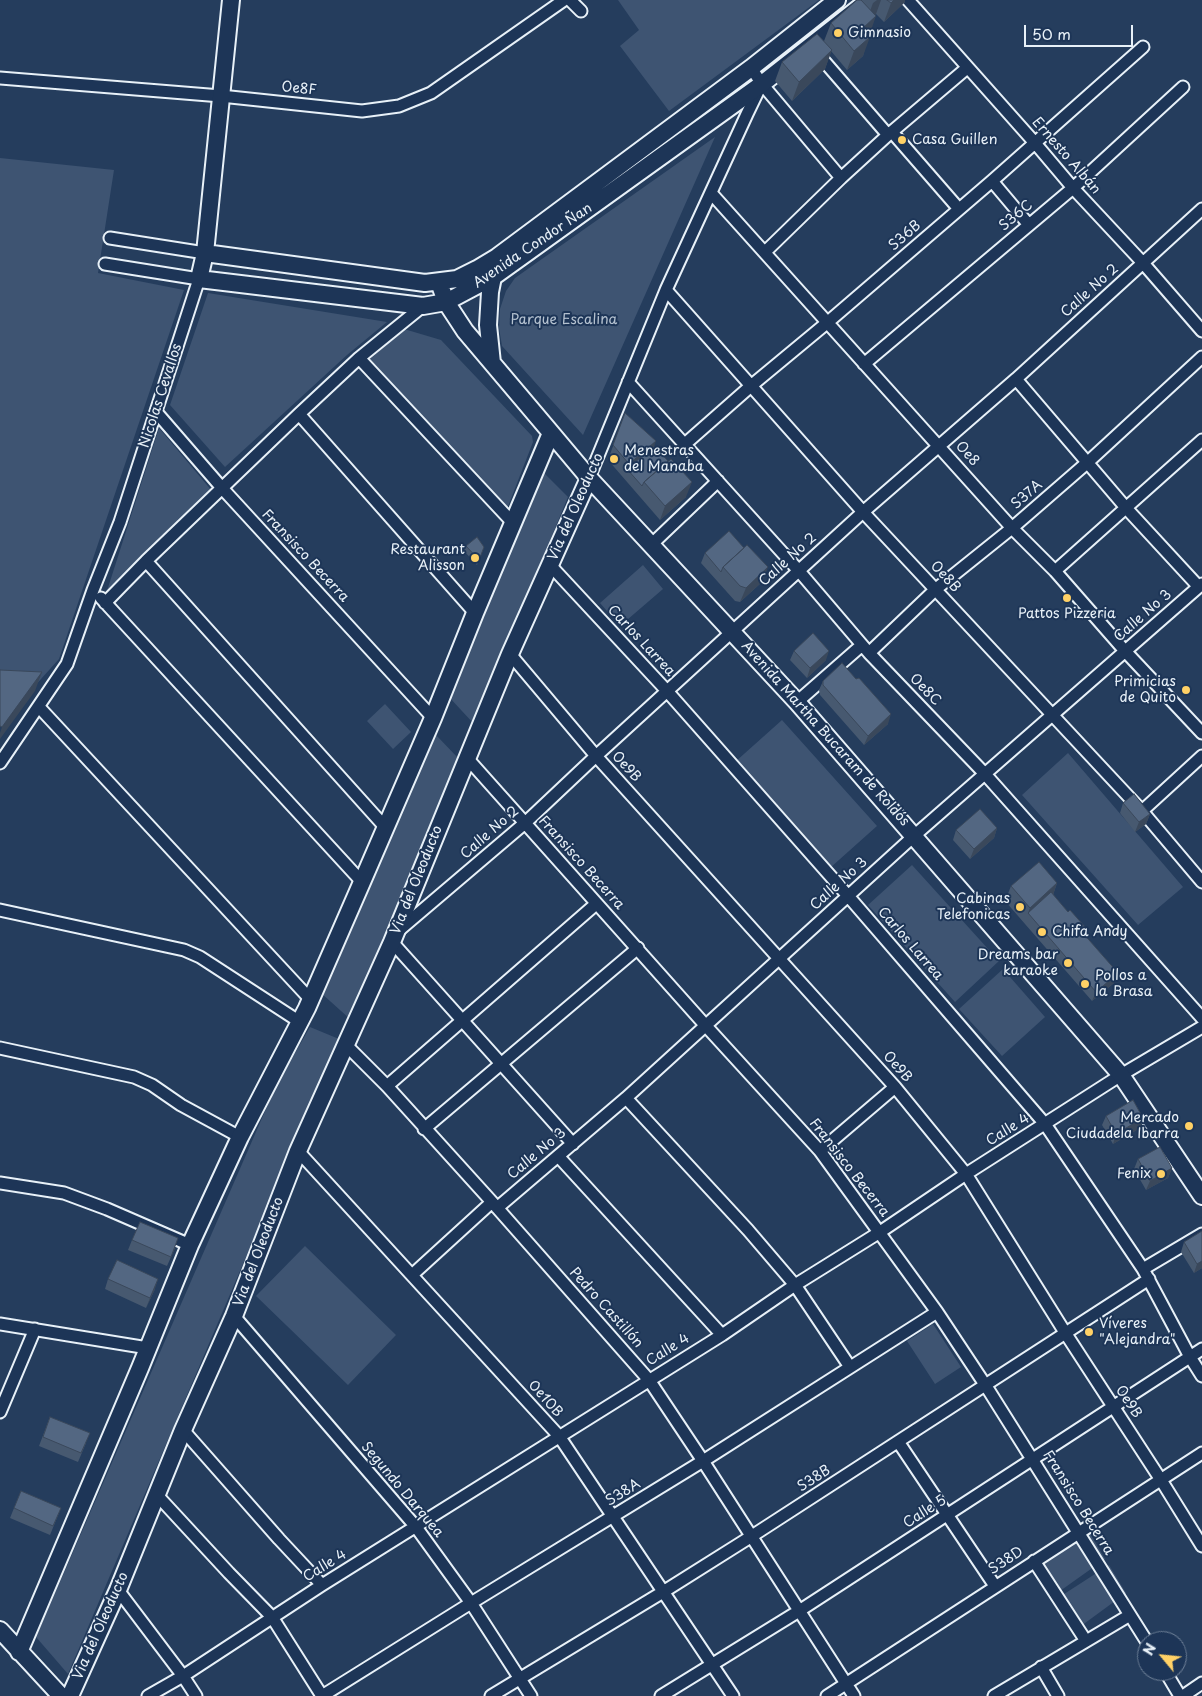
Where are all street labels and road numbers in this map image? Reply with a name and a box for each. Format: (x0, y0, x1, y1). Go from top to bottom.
street label: Oe8F (281, 79, 317, 99)
street label: Ernesto Albán (1028, 114, 1104, 198)
street label: S36C (996, 197, 1036, 235)
street label: Avenida Condor Ñan (470, 200, 596, 292)
street label: S36B (885, 217, 925, 255)
street label: Calle No 2 (1058, 261, 1122, 321)
street label: Nicolas Cevallos (136, 342, 186, 450)
street label: Oe8 (952, 438, 982, 470)
street label: Via del Oleoducto (545, 451, 607, 563)
street label: S37A (1008, 477, 1046, 513)
street label: Fransisco Becerra (258, 506, 352, 606)
street label: Calle No 2 (756, 530, 820, 590)
street label: Oe8B (926, 558, 964, 596)
street label: Calle No 3 (1111, 586, 1175, 646)
street label: Carlos Larrea (604, 602, 678, 680)
street label: Avenida Martha Bucaram de Roldós (737, 638, 913, 830)
street label: Oe8C (906, 671, 944, 709)
street label: Oe9B (608, 748, 644, 786)
street label: Calle No 2 (457, 803, 523, 863)
street label: Fransisco Becerra (535, 813, 627, 913)
street label: Via del Oleoducto (387, 823, 447, 937)
street label: Calle No 3 (807, 854, 871, 914)
street label: Carlos Larrea (874, 904, 946, 984)
street label: Oe9B (879, 1048, 915, 1086)
street label: Calle 4 (983, 1110, 1033, 1150)
street label: Fransisco Becerra (805, 1115, 893, 1221)
street label: Calle No 3 (504, 1125, 570, 1183)
street label: Via del Oleoducto (230, 1195, 288, 1309)
street label: Pedro Castillón (566, 1265, 646, 1351)
street label: Calle 4 (643, 1330, 693, 1370)
street label: Oe10B (524, 1377, 566, 1421)
street label: Oe9B (1111, 1383, 1145, 1421)
street label: Segundo Darquea (357, 1439, 447, 1541)
street label: Fransisco Becerra (1039, 1448, 1117, 1558)
street label: S38B (794, 1462, 834, 1496)
street label: S38A (602, 1476, 644, 1510)
street label: Calle 5 (900, 1492, 950, 1532)
street label: S38D (985, 1543, 1027, 1579)
street label: Calle 4 (300, 1546, 350, 1586)
street label: Via del Oleoducto (70, 1570, 132, 1682)

